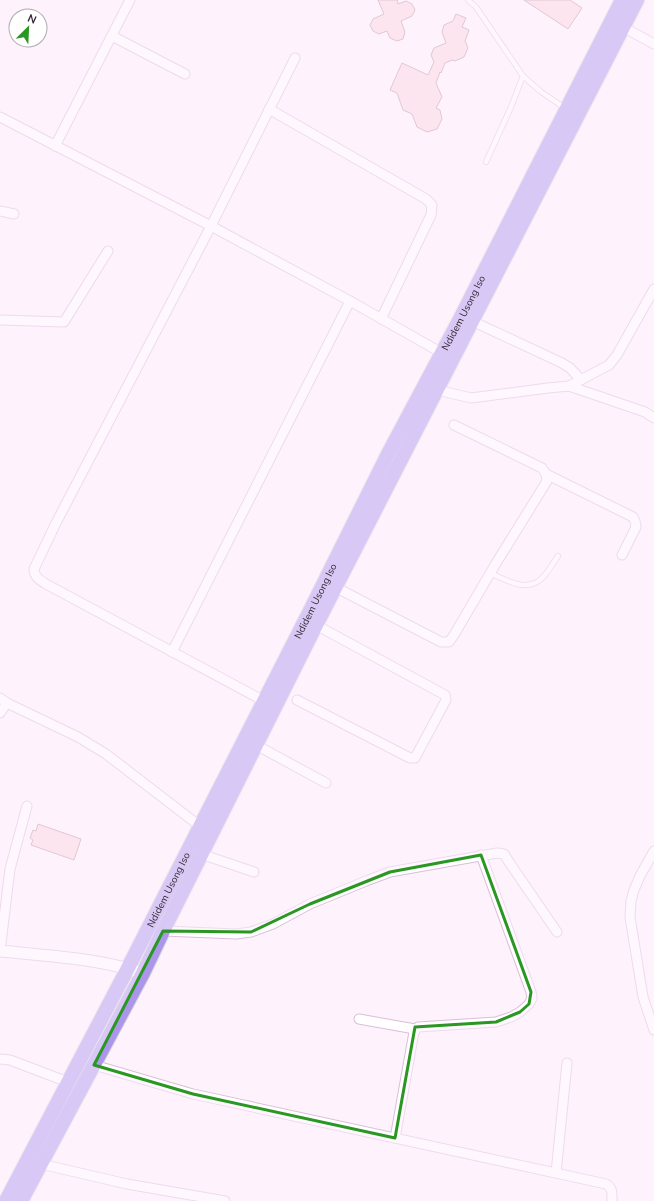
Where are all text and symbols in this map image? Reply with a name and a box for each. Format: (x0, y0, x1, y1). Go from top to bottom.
north arrow (8, 8, 48, 48)
text: N (25, 11, 39, 28)
street label: Ndidem Usong Iso (439, 273, 489, 353)
street label: Ndidem Usong Iso (291, 561, 341, 641)
street label: Ndidem Usong Iso (144, 850, 194, 930)

